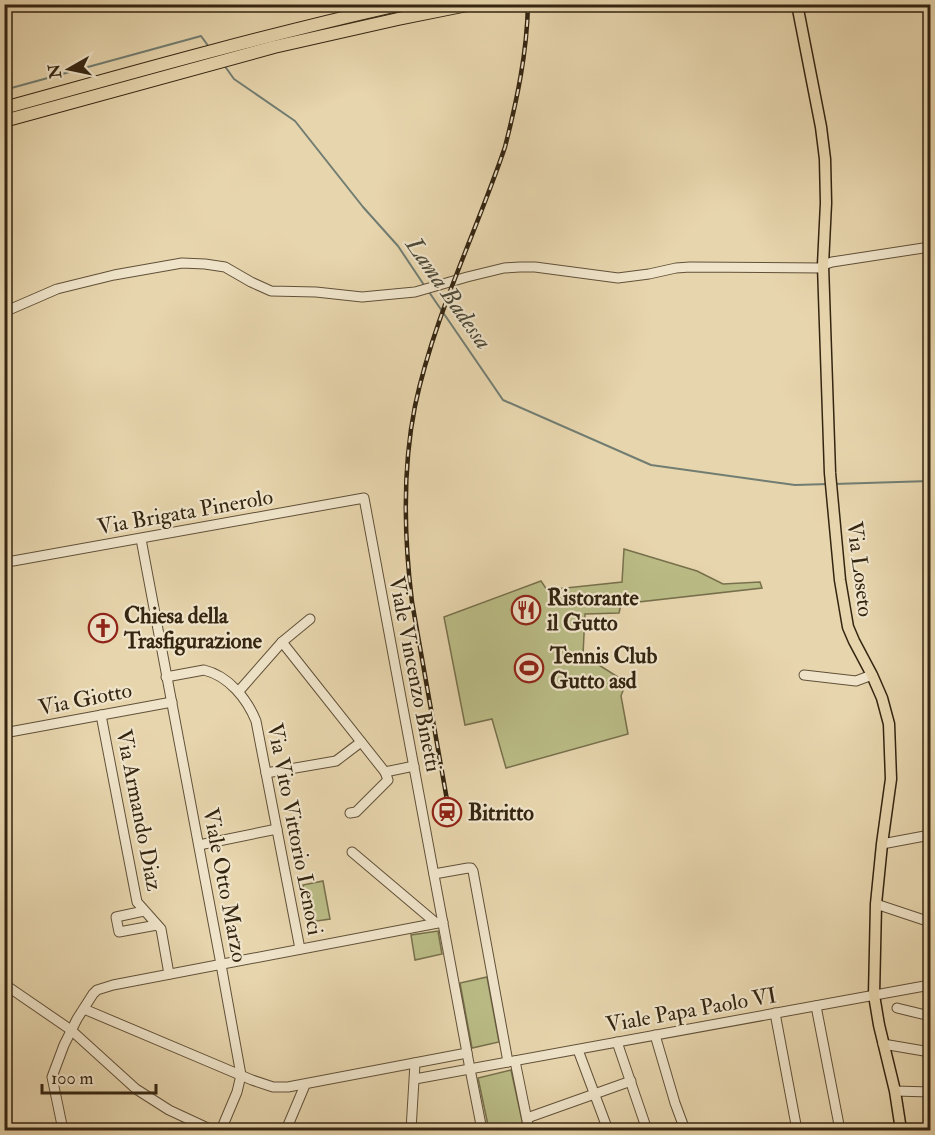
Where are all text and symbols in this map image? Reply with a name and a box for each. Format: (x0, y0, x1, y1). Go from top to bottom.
north arrow (39, 39, 99, 99)
text: N (44, 62, 66, 81)
water label: Lama Badessa (398, 230, 499, 356)
street label: Via Brigata Pinerolo (95, 483, 275, 541)
street label: Via Loseto (840, 520, 880, 618)
street label: Viale Vincenzo Binetti (382, 574, 448, 774)
place label: Ristorante il Gutto (546, 584, 639, 637)
restaurant icon: Ristorante il Gutto (510, 594, 542, 626)
place label: Chiesa della Trasfigurazione (123, 602, 263, 656)
church icon: Chiesa della Trasfigurazione (87, 612, 119, 644)
place label: Tennis Club Gutto asd (549, 642, 657, 695)
sports icon: Tennis Club Gutto asd (513, 652, 545, 684)
street label: Via Giotto (36, 676, 134, 722)
street label: Via Vito Vittorio Lenoci (261, 721, 329, 938)
street label: Via Armando Diaz (110, 727, 168, 894)
station icon: Bitritto (431, 796, 463, 828)
place label: Bitritto (468, 799, 534, 827)
street label: Viale Otto Marzo (196, 806, 254, 965)
street label: Viale Papa Paolo VI (604, 981, 779, 1040)
scale bar (42, 1057, 156, 1095)
text: 100 m (51, 1067, 94, 1090)

